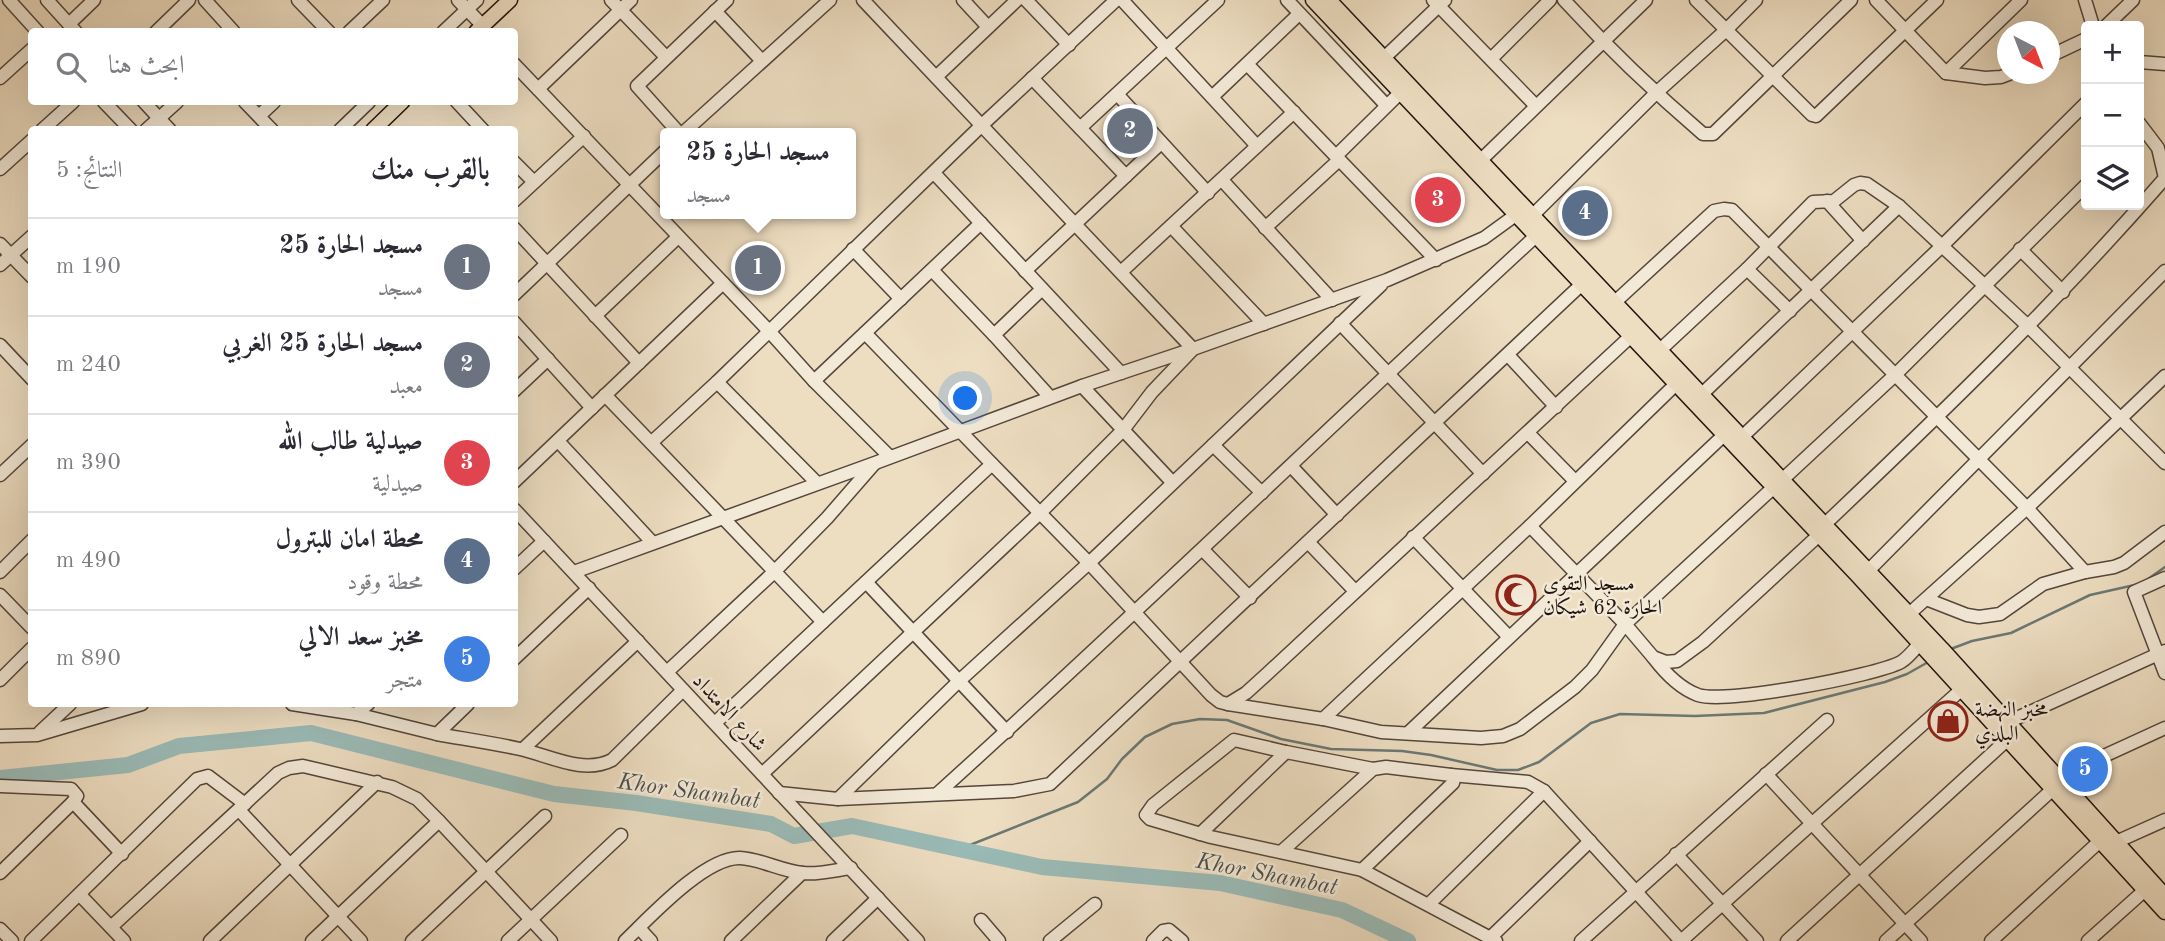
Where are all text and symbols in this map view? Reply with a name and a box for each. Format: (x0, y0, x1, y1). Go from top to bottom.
north arrow (1997, 21, 2060, 84)
map controls (2081, 21, 2144, 210)
button: + (2081, 21, 2144, 84)
search box (28, 28, 518, 105)
icon: search (52, 48, 90, 86)
text: ابحث هنا (108, 53, 185, 79)
button: − (2081, 84, 2144, 147)
pin: 2 (1107, 105, 1153, 157)
popup (660, 128, 856, 219)
text: مسجد الحارة 25 (686, 140, 830, 166)
button: layers (2081, 147, 2144, 210)
text: بالقرب منك (371, 156, 490, 186)
text: النتائج: 5 (56, 159, 123, 182)
pin: 3 (1415, 174, 1461, 226)
text: مسجد (686, 184, 731, 207)
pin: 4 (1562, 187, 1608, 239)
text: مسجد الحارة 25 (279, 233, 423, 259)
pin: 1 (735, 242, 781, 294)
text: 190 m (56, 255, 121, 278)
text: 1 (460, 255, 474, 278)
text: مسجد (378, 277, 423, 300)
text: مسجد الحارة 25 الغربي (222, 331, 423, 357)
text: 240 m (56, 353, 121, 376)
text: 2 (460, 353, 474, 376)
text: معبد (389, 375, 423, 398)
your location (948, 381, 982, 415)
text: صيدلية طالب الله (278, 429, 423, 455)
text: 390 m (56, 451, 121, 474)
text: 3 (460, 451, 474, 474)
text: صيدلية (372, 473, 423, 496)
text: محطة امان للبترول (276, 527, 423, 553)
text: 490 m (56, 549, 121, 572)
text: 4 (460, 549, 474, 572)
text: محطة وقود (347, 571, 423, 594)
mosque icon: مسجد التقوى الحارة 62 شيكان (1495, 574, 1537, 616)
place label: مسجد التقوى الحارة 62 شيكان (1543, 574, 1662, 619)
text: مخبز سعد الالي (299, 625, 423, 651)
text: 890 m (56, 647, 121, 670)
text: 5 (460, 647, 474, 670)
text: متجر (387, 669, 423, 692)
street label: شارع الامتداد (684, 670, 770, 760)
shop icon: مخبز النهضة البلدي (1927, 700, 1969, 742)
place label: مخبز النهضة البلدي (1975, 700, 2048, 749)
pin: 5 (2062, 743, 2108, 795)
water label: Khor Shambat (615, 770, 762, 813)
water label: Khor Shambat (1193, 849, 1340, 900)

